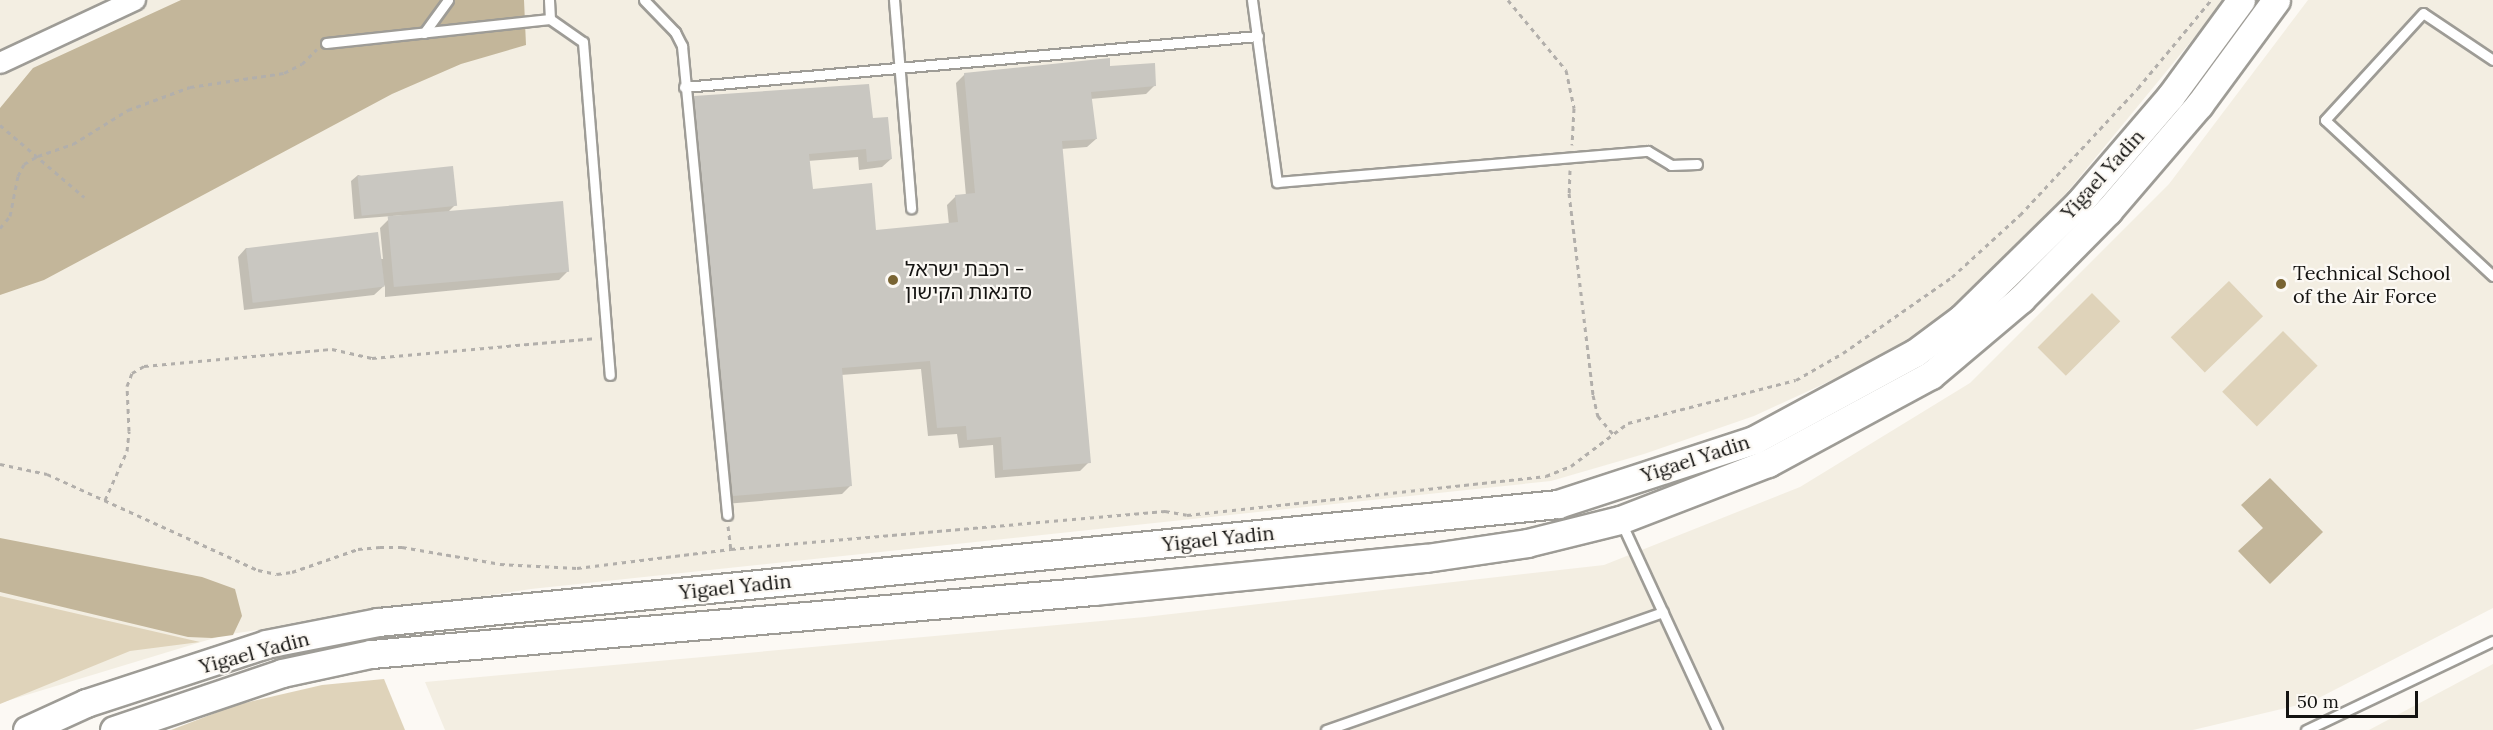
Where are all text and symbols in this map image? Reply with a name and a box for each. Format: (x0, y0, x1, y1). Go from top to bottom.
street label: Yigael Yadin (2055, 124, 2149, 224)
place label: רכבת ישראל - סדנאות הקישון (905, 256, 1032, 303)
place label: Technical School of the Air Force (2293, 260, 2450, 307)
marker: רכבת ישראל - סדנאות הקישון (886, 273, 900, 287)
marker: Technical School of the Air Force (2274, 277, 2288, 291)
street label: Yigael Yadin (1638, 429, 1752, 487)
street label: Yigael Yadin (1161, 520, 1275, 556)
street label: Yigael Yadin (678, 568, 792, 604)
street label: Yigael Yadin (196, 626, 312, 678)
scale bar (2289, 679, 2421, 717)
text: 50 m (2297, 690, 2339, 713)

